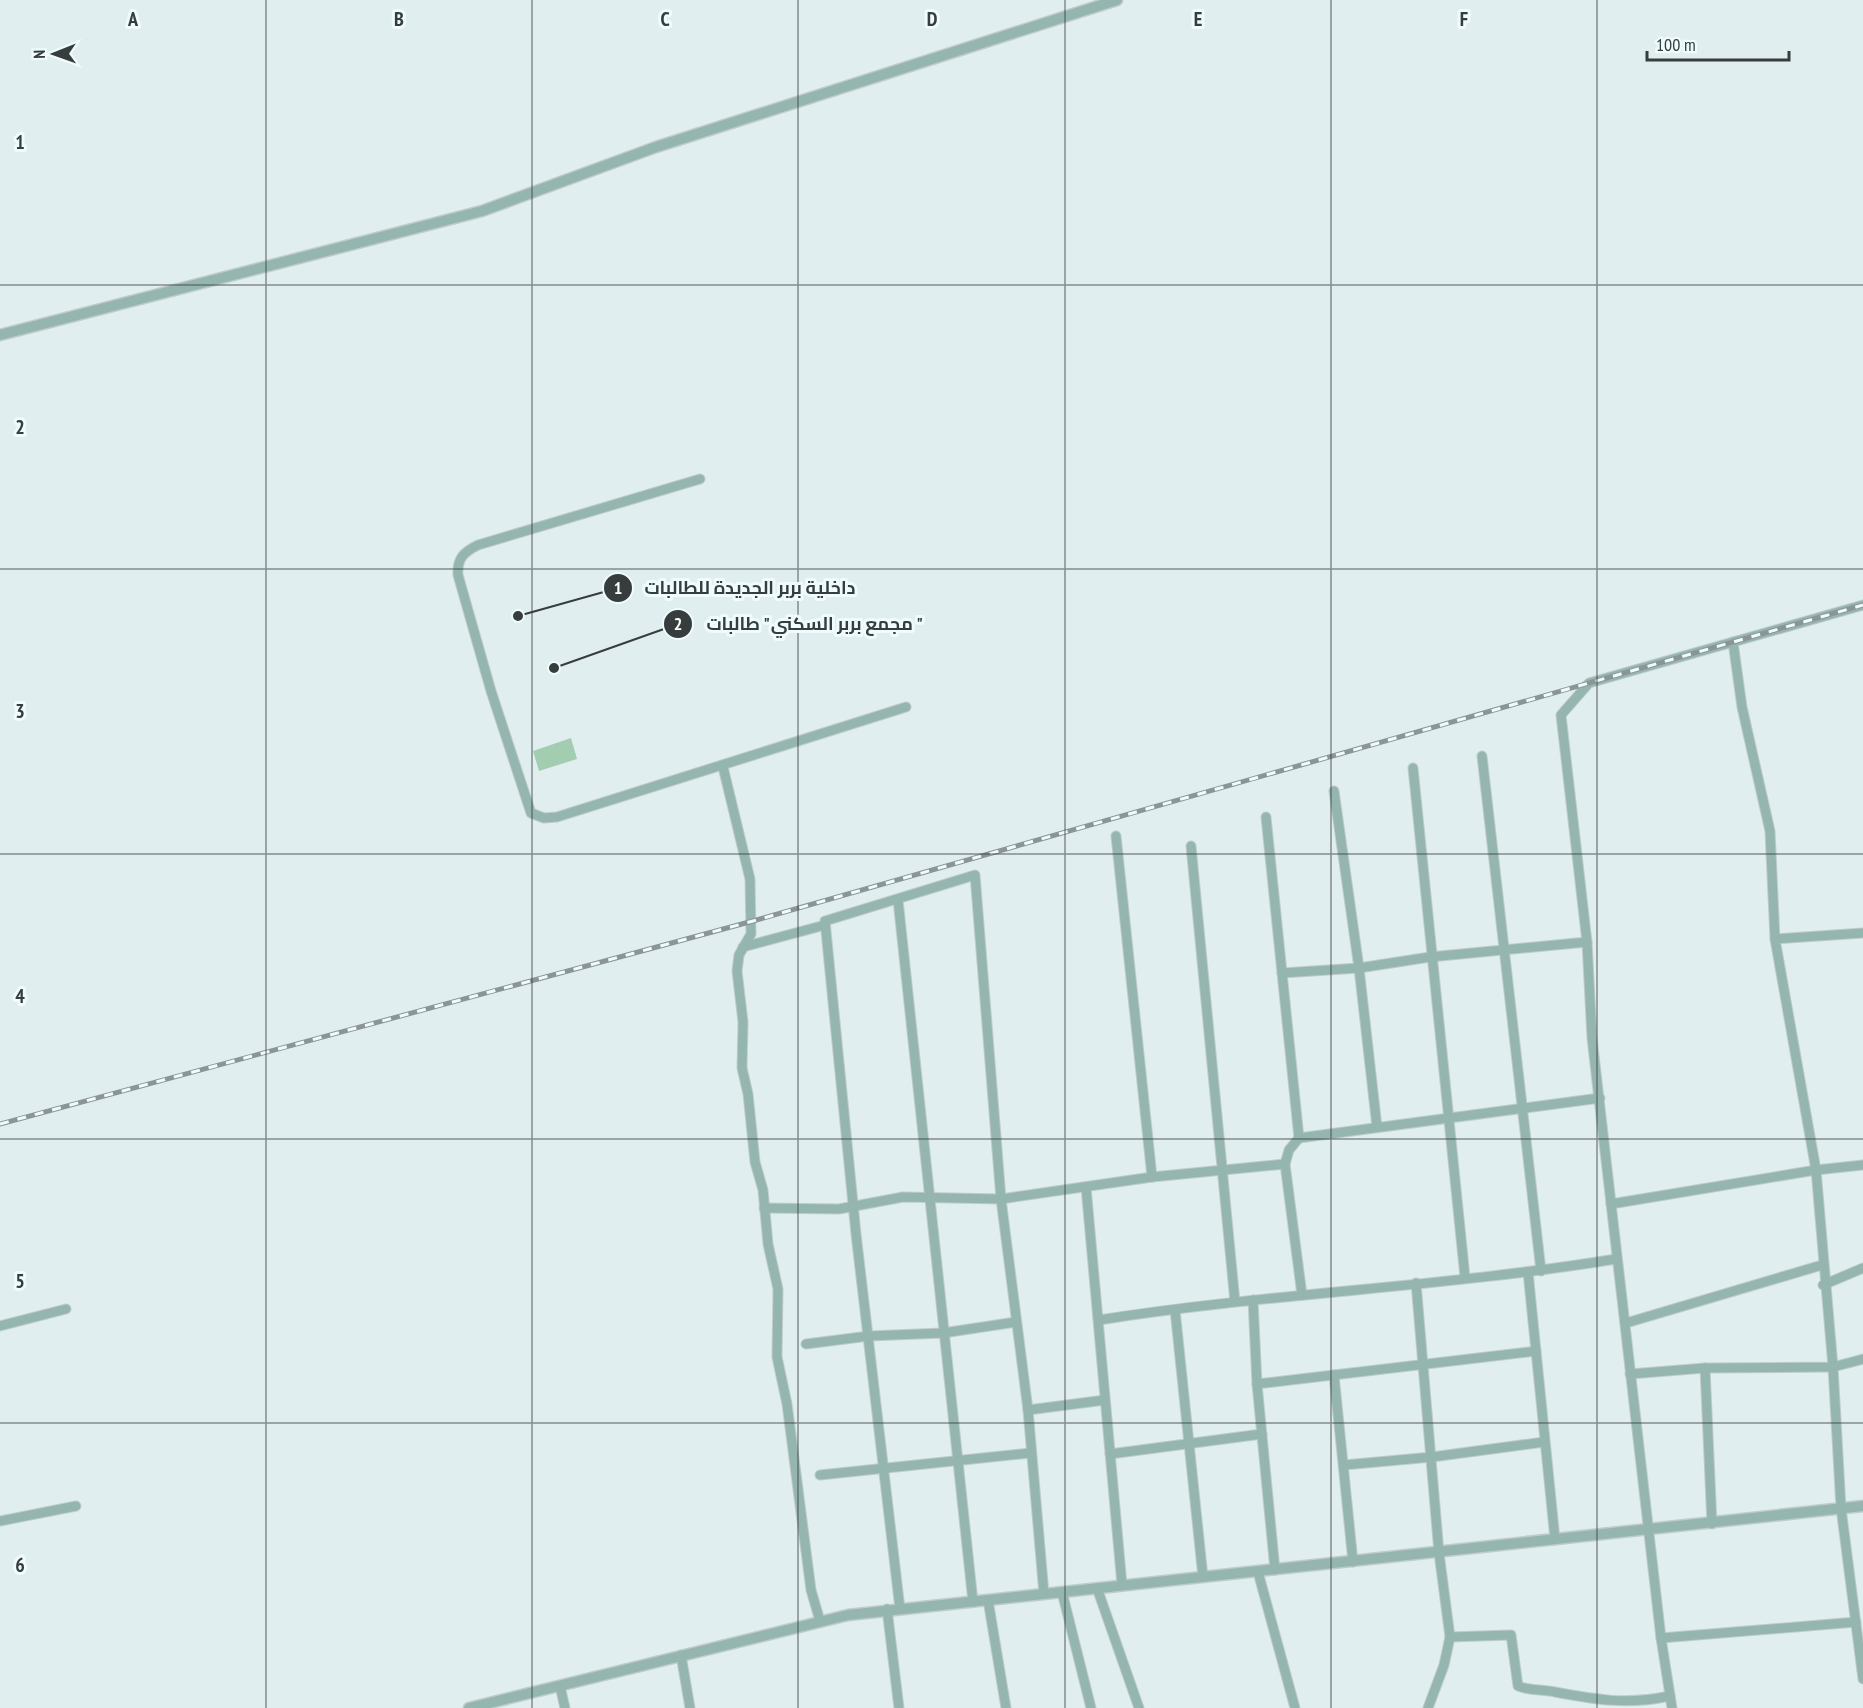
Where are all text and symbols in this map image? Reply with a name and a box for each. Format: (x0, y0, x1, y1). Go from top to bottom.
text: A (127, 6, 139, 32)
text: B (394, 6, 404, 32)
text: C (660, 6, 670, 32)
text: D (927, 6, 938, 32)
text: E (1194, 6, 1202, 32)
text: F (1460, 6, 1468, 32)
north arrow (24, 24, 84, 84)
scale bar (1647, 24, 1790, 62)
text: 100 m (1656, 33, 1696, 56)
text: N (29, 50, 49, 59)
text: 1 (15, 129, 25, 155)
text: 2 (15, 414, 25, 440)
callout: داخلية بربر الجديدة للطالبات (603, 570, 868, 606)
text: 1 (614, 576, 622, 599)
text: داخلية بربر الجديدة للطالبات (644, 576, 856, 599)
callout: مجمع بربر السكني " طالبات " (663, 606, 936, 642)
text: 2 (674, 612, 682, 635)
text: مجمع بربر السكني " طالبات " (707, 612, 923, 639)
text: 3 (15, 698, 25, 724)
text: 4 (15, 983, 25, 1009)
text: 5 (15, 1268, 25, 1294)
text: 6 (15, 1552, 25, 1578)

